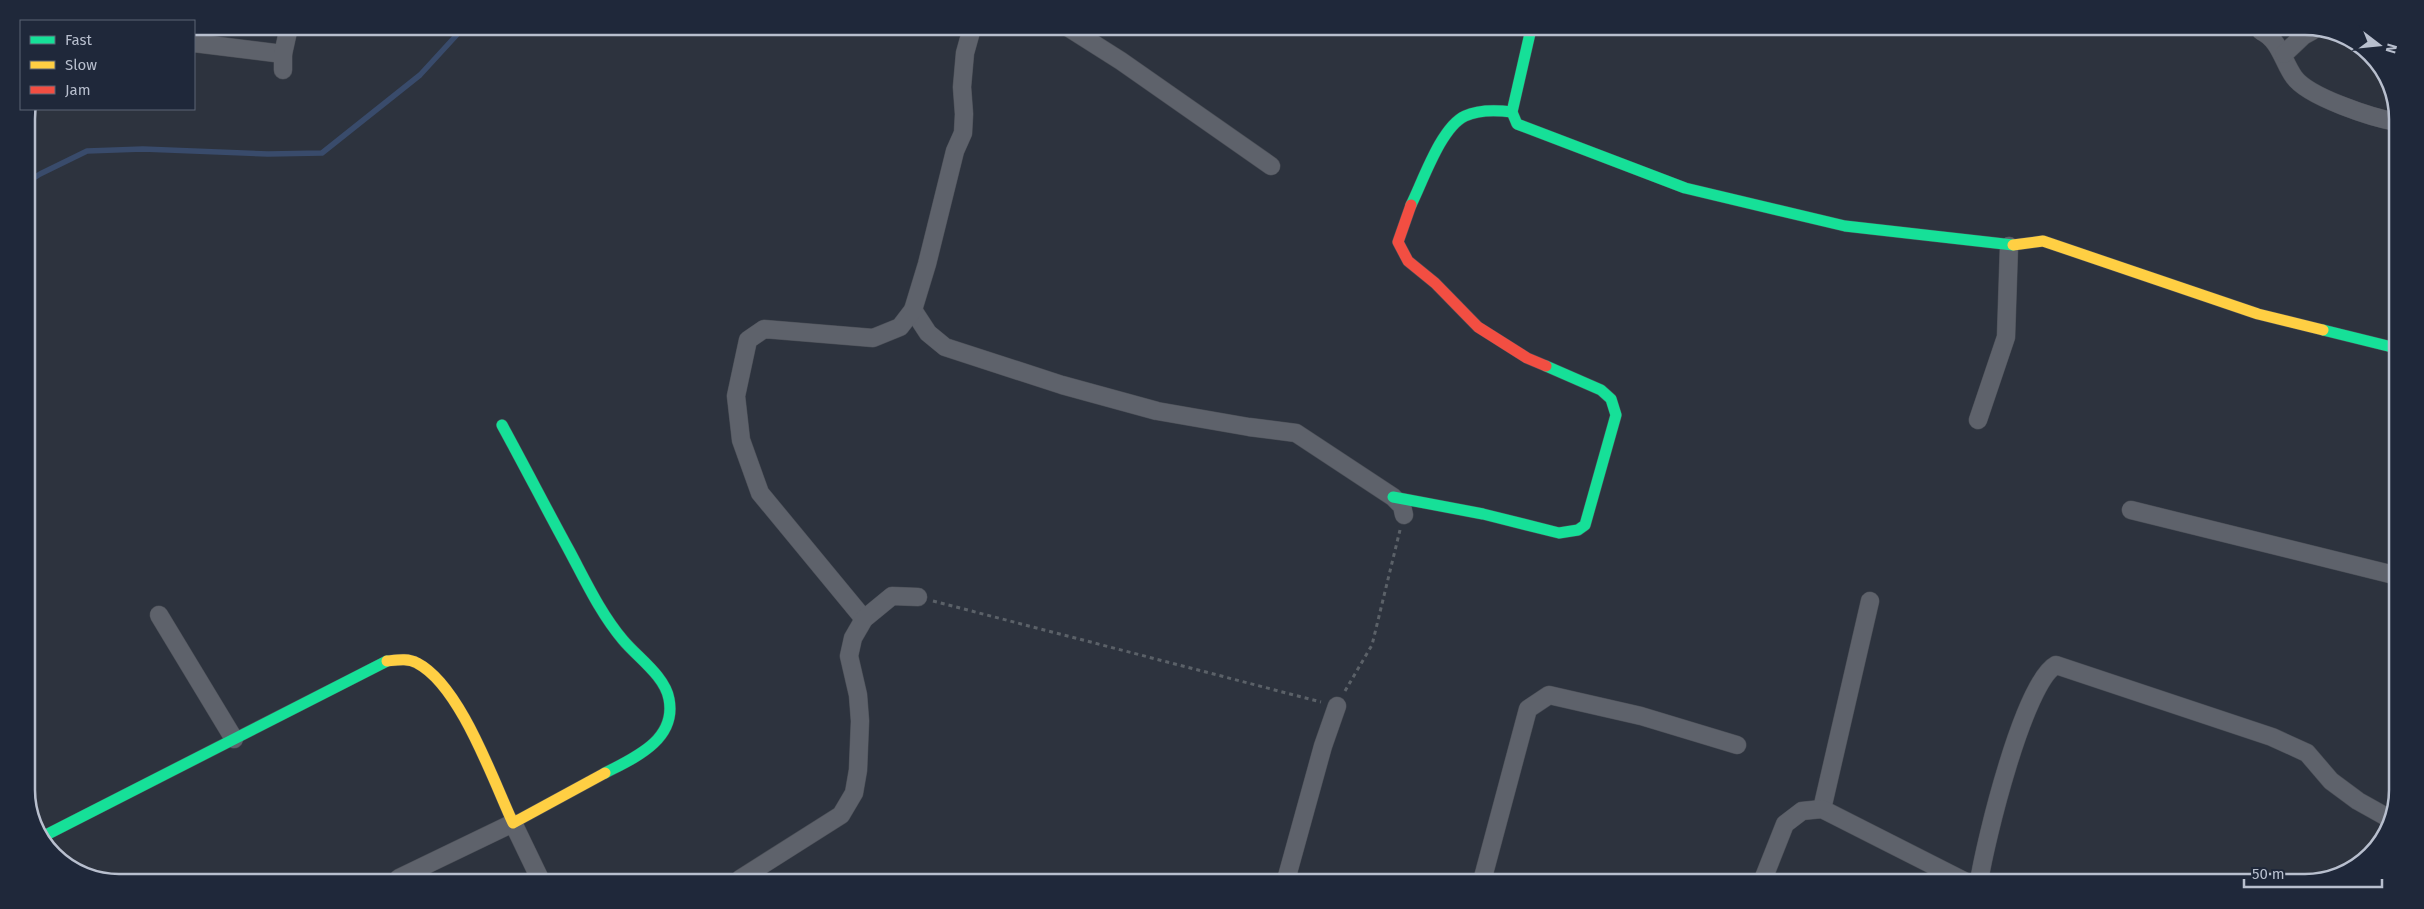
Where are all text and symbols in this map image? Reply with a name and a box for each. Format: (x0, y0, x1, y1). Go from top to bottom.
legend (20, 20, 195, 110)
north arrow (2354, 20, 2404, 70)
text: Fast (65, 31, 92, 49)
text: N (2382, 42, 2400, 55)
text: Slow (65, 56, 97, 74)
text: Jam (65, 81, 91, 99)
scale bar (2244, 856, 2382, 888)
text: 50 m (2252, 865, 2285, 883)

